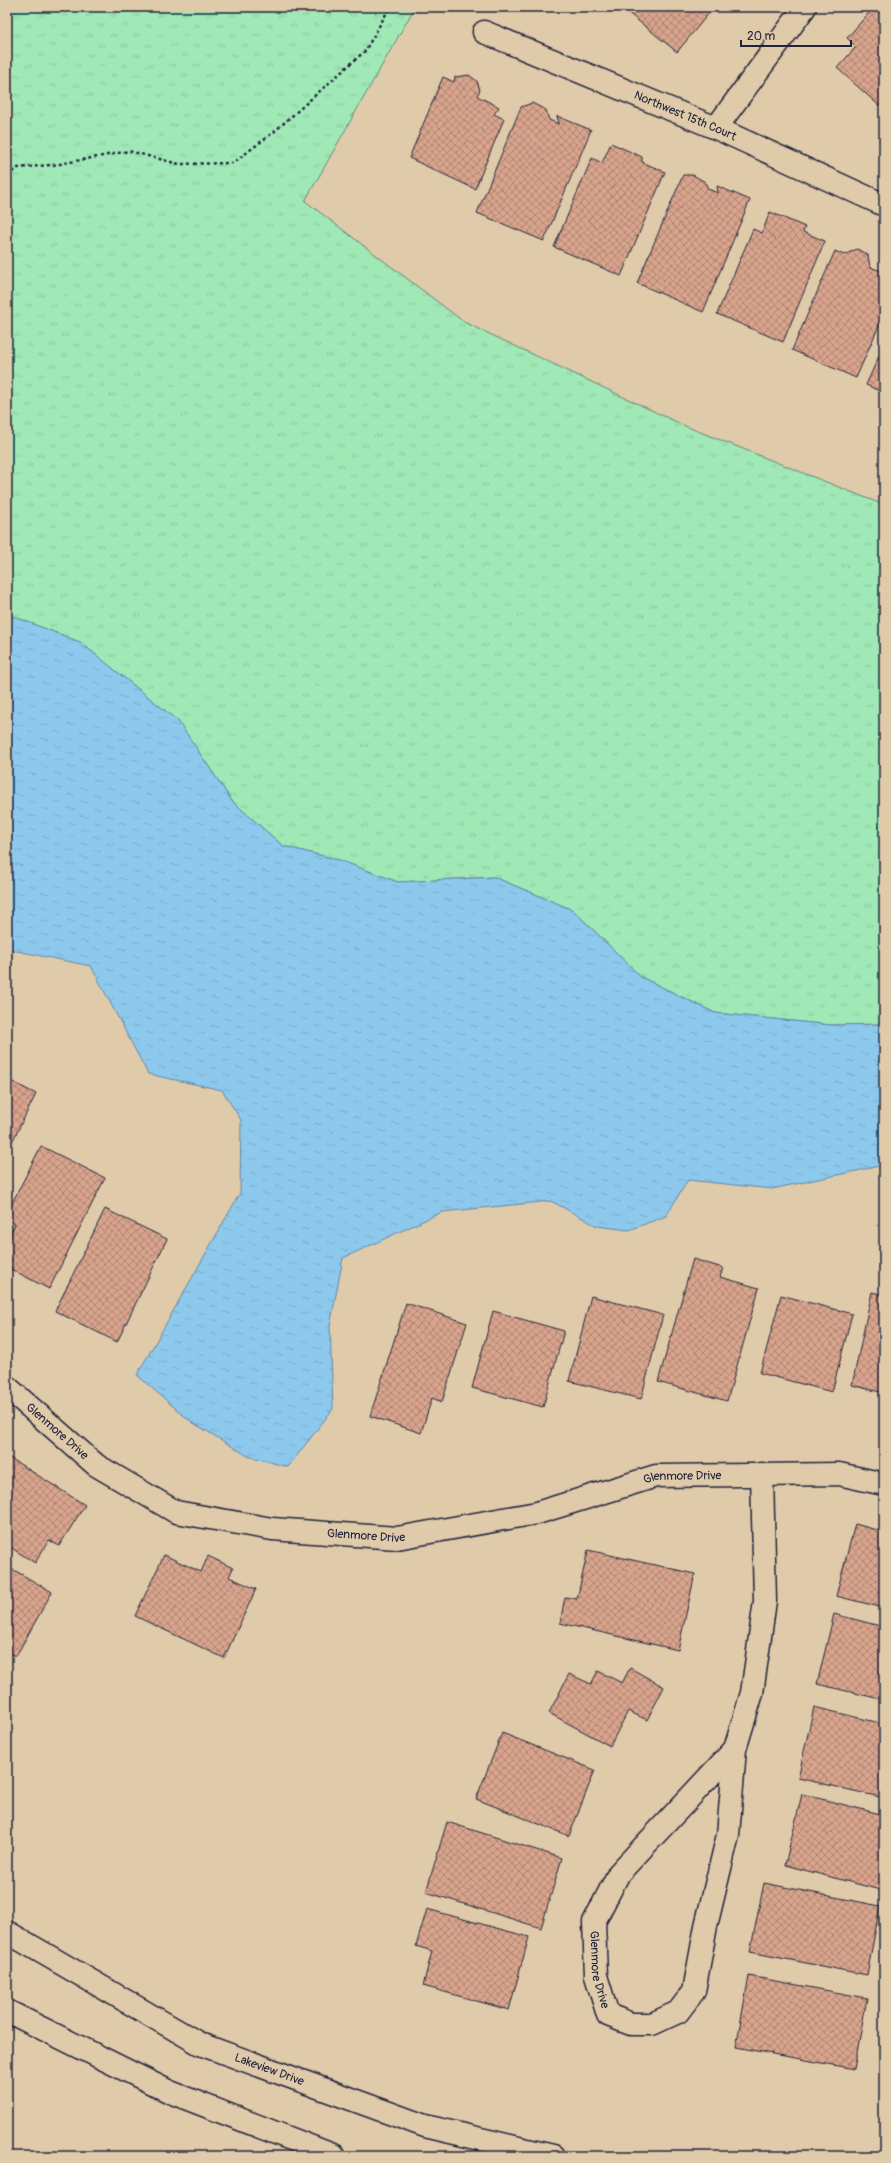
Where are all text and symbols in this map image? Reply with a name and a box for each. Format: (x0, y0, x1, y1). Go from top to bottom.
scale bar (741, 22, 851, 48)
text: 20 m (747, 29, 776, 44)
street label: Northwest 15th Court (632, 88, 739, 144)
street label: Glenmore Drive (23, 1400, 92, 1463)
street label: Glenmore Drive (641, 1468, 722, 1488)
street label: Glenmore Drive (326, 1526, 407, 1546)
street label: Glenmore Drive (586, 1931, 613, 2010)
street label: Lakeview Drive (232, 2050, 306, 2089)

